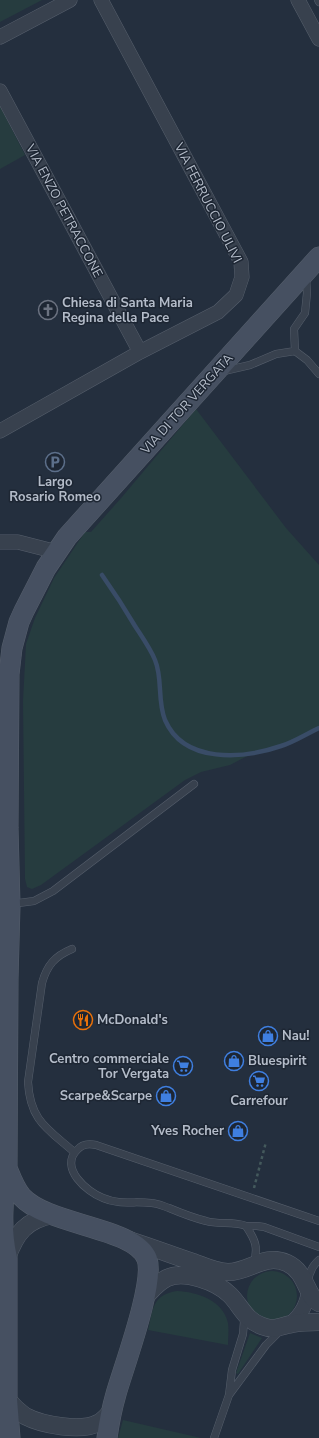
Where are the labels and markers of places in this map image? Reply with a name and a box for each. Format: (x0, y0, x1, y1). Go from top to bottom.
place label: Chiesa di Santa Maria Regina della Pace (62, 294, 193, 327)
church icon: Chiesa di Santa Maria Regina della Pace (37, 299, 59, 321)
parking icon: Largo Rosario Romeo (44, 451, 66, 473)
place label: Largo Rosario Romeo (9, 473, 101, 506)
restaurant icon: McDonald's (72, 1009, 94, 1031)
place label: McDonald's (97, 1011, 168, 1029)
shop icon: Nau! (257, 1025, 279, 1047)
place label: Nau! (282, 1027, 310, 1045)
place label: Centro commerciale Tor Vergata (49, 1050, 169, 1083)
shop icon: Bluespirit (223, 1050, 245, 1072)
place label: Bluespirit (248, 1052, 308, 1070)
supermarket icon: Centro commerciale Tor Vergata (172, 1055, 194, 1077)
supermarket icon: Carrefour (248, 1070, 270, 1092)
shop icon: Scarpe&Scarpe (155, 1085, 177, 1107)
place label: Scarpe&Scarpe (60, 1087, 152, 1105)
place label: Carrefour (230, 1092, 289, 1110)
shop icon: Yves Rocher (227, 1120, 249, 1142)
place label: Yves Rocher (150, 1122, 225, 1140)

